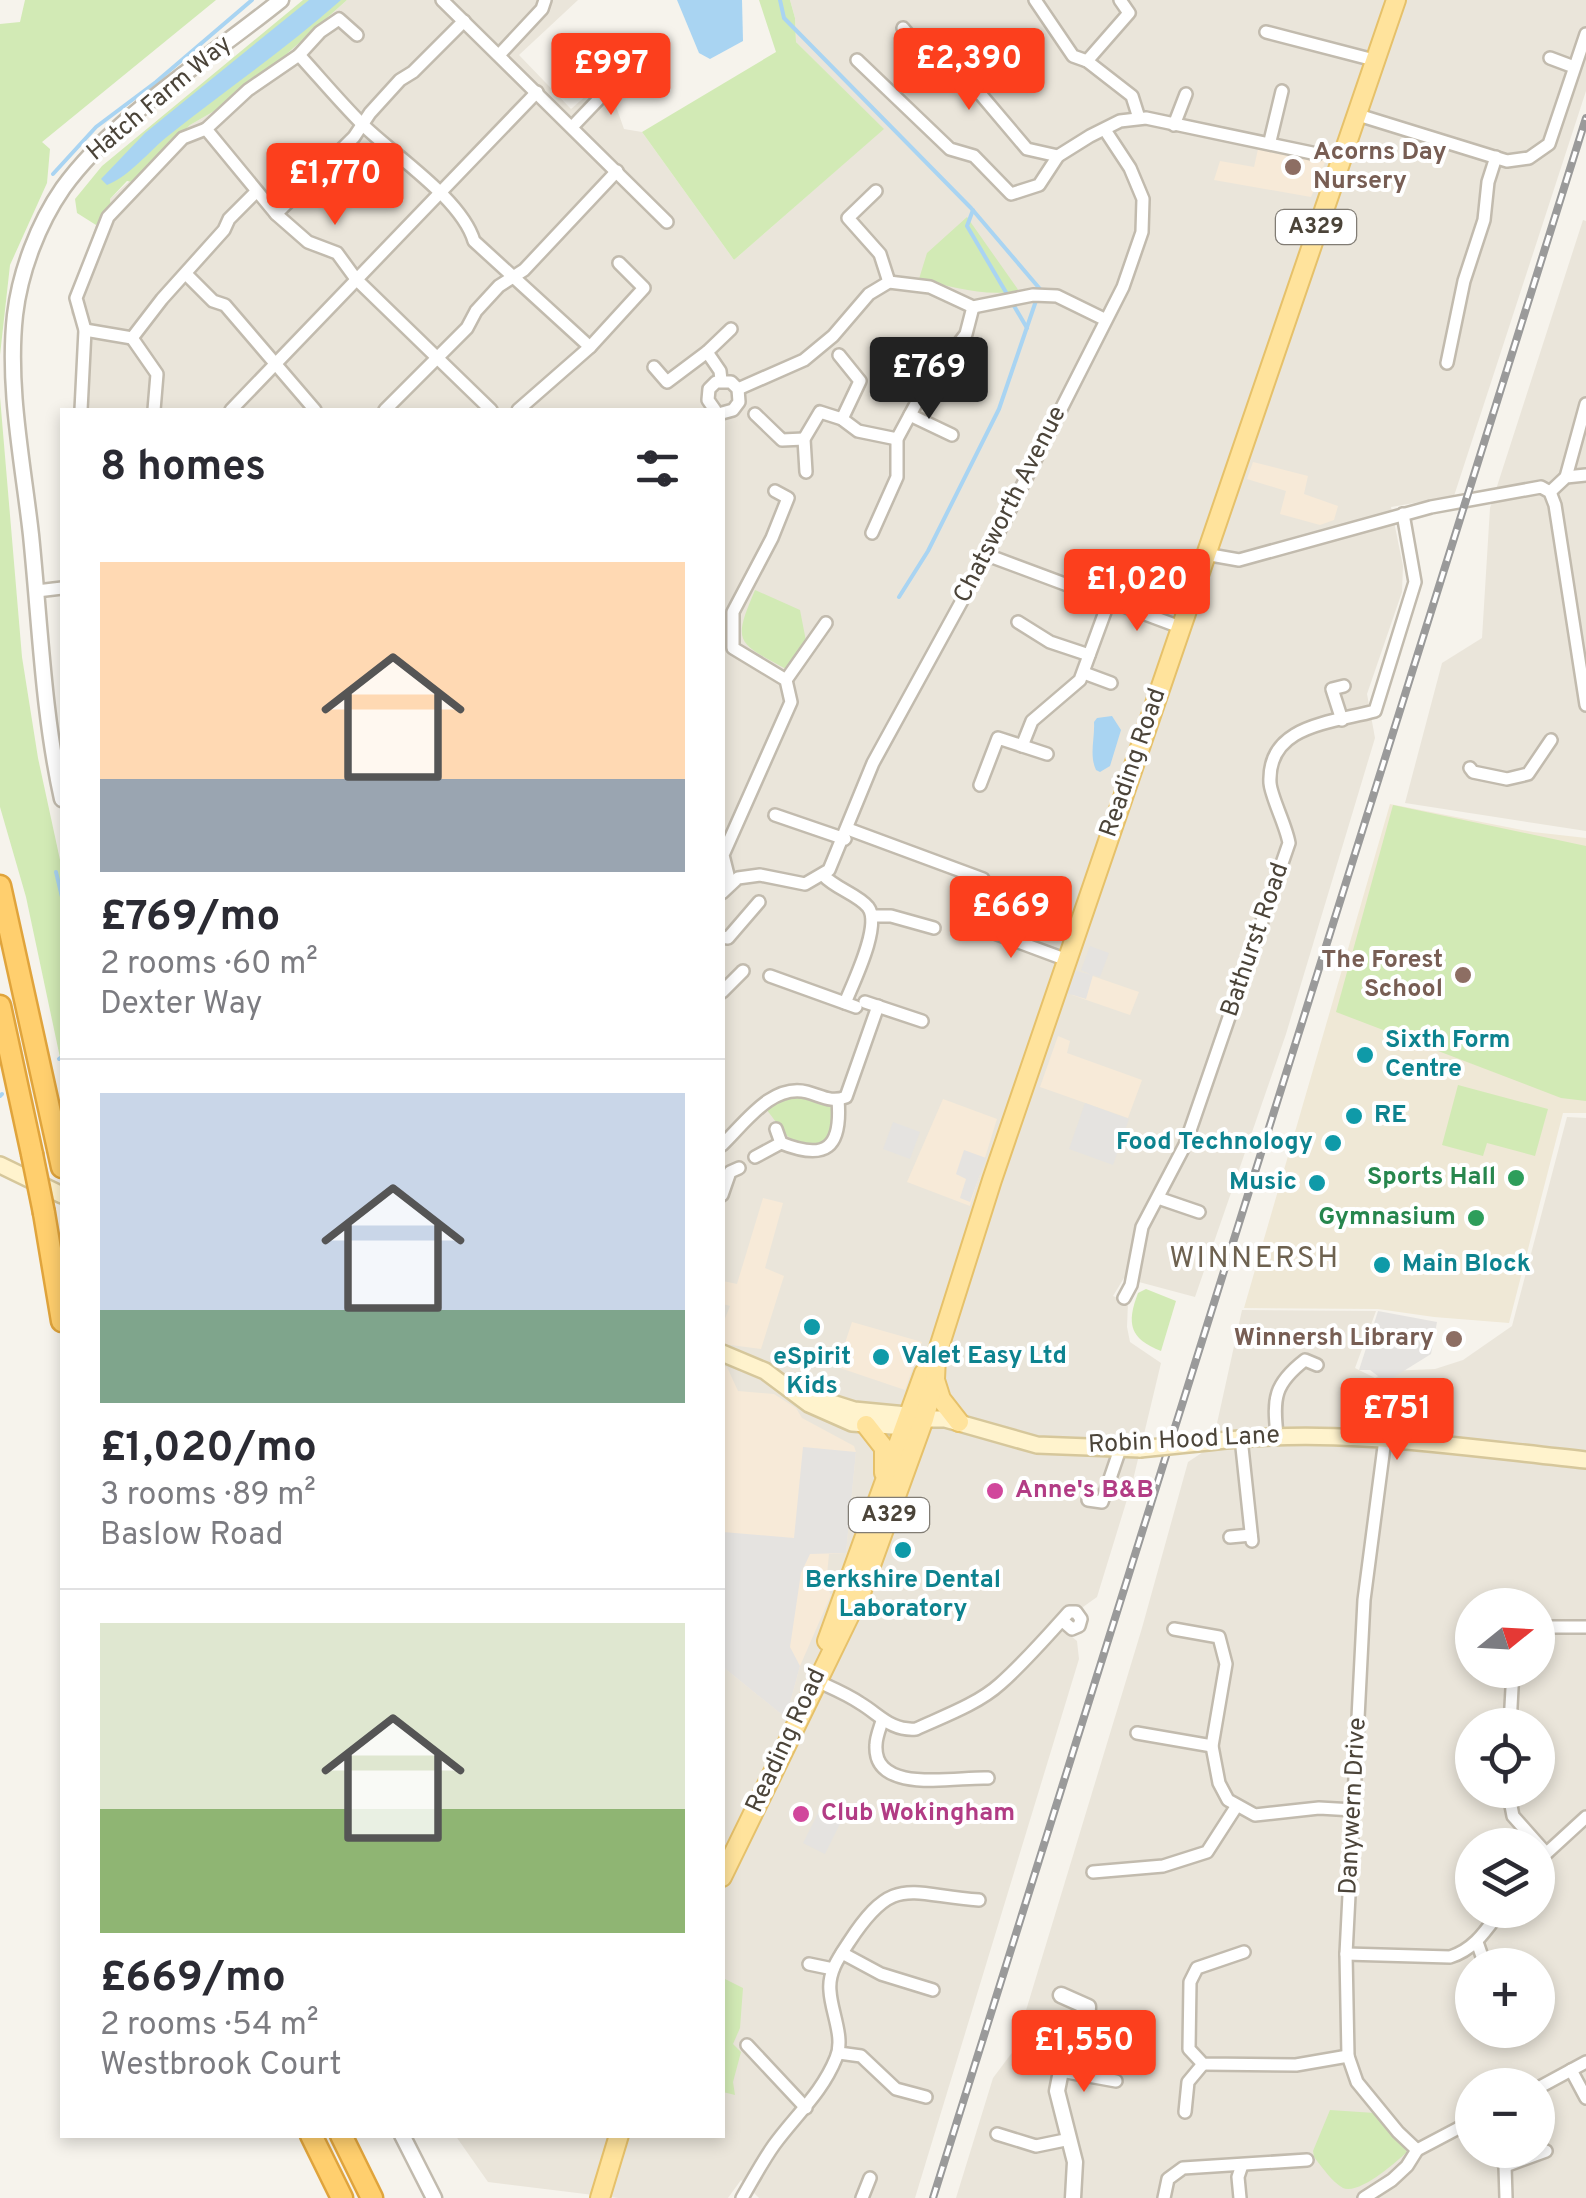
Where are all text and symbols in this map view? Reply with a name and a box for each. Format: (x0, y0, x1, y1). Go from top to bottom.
pin: £2,390 (888, 28, 1050, 113)
street label: Hatch Farm Way (81, 29, 239, 169)
pin: £997 (552, 33, 670, 118)
text: £2,390 (916, 40, 1022, 80)
text: £997 (573, 45, 649, 85)
place label: Acorns Day Nursery (1313, 137, 1447, 198)
pin: £1,770 (254, 143, 416, 228)
text: £1,770 (288, 155, 382, 195)
marker: Acorns Day Nursery (1282, 156, 1304, 178)
road number: A329 (1276, 210, 1356, 244)
pin: £769 (870, 337, 988, 422)
text: £769 (892, 349, 966, 389)
street label: Chatsworth Avenue (948, 401, 1074, 609)
icon: filters (630, 441, 685, 496)
text: 8 homes (100, 442, 266, 495)
pin: £1,020 (1056, 549, 1218, 634)
text: £1,020 (1086, 561, 1188, 601)
icon: home (303, 627, 483, 807)
street label: Reading Road (1094, 684, 1174, 842)
street label: Bathurst Road (1215, 859, 1297, 1021)
pin: £669 (952, 876, 1070, 961)
text: £669 (972, 888, 1050, 928)
text: £769/mo (100, 892, 280, 945)
text: 2 rooms · 60 m² (100, 945, 318, 985)
place label: The Forest School (1321, 945, 1443, 1006)
marker: The Forest School (1452, 964, 1474, 986)
text: Dexter Way (100, 985, 262, 1025)
place label: Sixth Form Centre (1385, 1025, 1510, 1086)
marker: Sixth Form Centre (1354, 1044, 1376, 1066)
place label: RE (1374, 1100, 1407, 1132)
marker: RE (1343, 1105, 1365, 1127)
place label: Food Technology (1116, 1127, 1313, 1159)
marker: Food Technology (1322, 1132, 1344, 1154)
icon: home (303, 1158, 483, 1338)
place label: Sports Hall (1367, 1162, 1496, 1194)
place label: Music (1229, 1167, 1297, 1199)
marker: Sports Hall (1505, 1167, 1527, 1189)
marker: Music (1306, 1172, 1328, 1194)
place label: Gymnasium (1318, 1202, 1456, 1234)
marker: Gymnasium (1465, 1207, 1487, 1229)
district label: WINNERSH (1169, 1241, 1341, 1278)
place label: Main Block (1402, 1249, 1531, 1281)
marker: Main Block (1371, 1254, 1393, 1276)
marker: eSpirit Kids (801, 1316, 823, 1338)
place label: Winnersh Library (1234, 1323, 1434, 1355)
marker: Winnersh Library (1443, 1328, 1465, 1350)
place label: Valet Easy Ltd (901, 1341, 1067, 1373)
place label: eSpirit Kids (773, 1342, 851, 1403)
marker: Valet Easy Ltd (870, 1346, 892, 1368)
pin: £751 (1338, 1378, 1456, 1463)
text: £751 (1363, 1390, 1431, 1430)
street label: Robin Hood Lane (1087, 1420, 1281, 1462)
text: £1,020/mo (100, 1423, 317, 1476)
place label: Anne's B&B (1015, 1475, 1154, 1507)
text: 3 rooms · 89 m² (100, 1476, 316, 1516)
marker: Anne's B&B (984, 1480, 1006, 1502)
road number: A329 (849, 1498, 929, 1532)
text: Baslow Road (100, 1516, 284, 1556)
marker: Berkshire Dental Laboratory (892, 1539, 914, 1561)
place label: Berkshire Dental Laboratory (805, 1565, 1001, 1626)
north arrow (1455, 1588, 1555, 1688)
map controls (1455, 1588, 1555, 2168)
street label: Reading Road (740, 1664, 834, 1818)
icon: home (303, 1688, 483, 1868)
button: locate (1455, 1708, 1555, 1808)
street label: Danywern Drive (1333, 1717, 1375, 1895)
place label: Club Wokingham (821, 1798, 1015, 1830)
marker: Club Wokingham (790, 1803, 812, 1825)
button: layers (1455, 1828, 1555, 1928)
button: + (1455, 1948, 1555, 2048)
text: £669/mo (100, 1953, 286, 2006)
text: 2 rooms · 54 m² (100, 2006, 319, 2046)
pin: £1,550 (1003, 2010, 1165, 2095)
text: £1,550 (1034, 2022, 1134, 2062)
text: Westbrook Court (100, 2046, 341, 2086)
button: − (1455, 2068, 1555, 2168)

